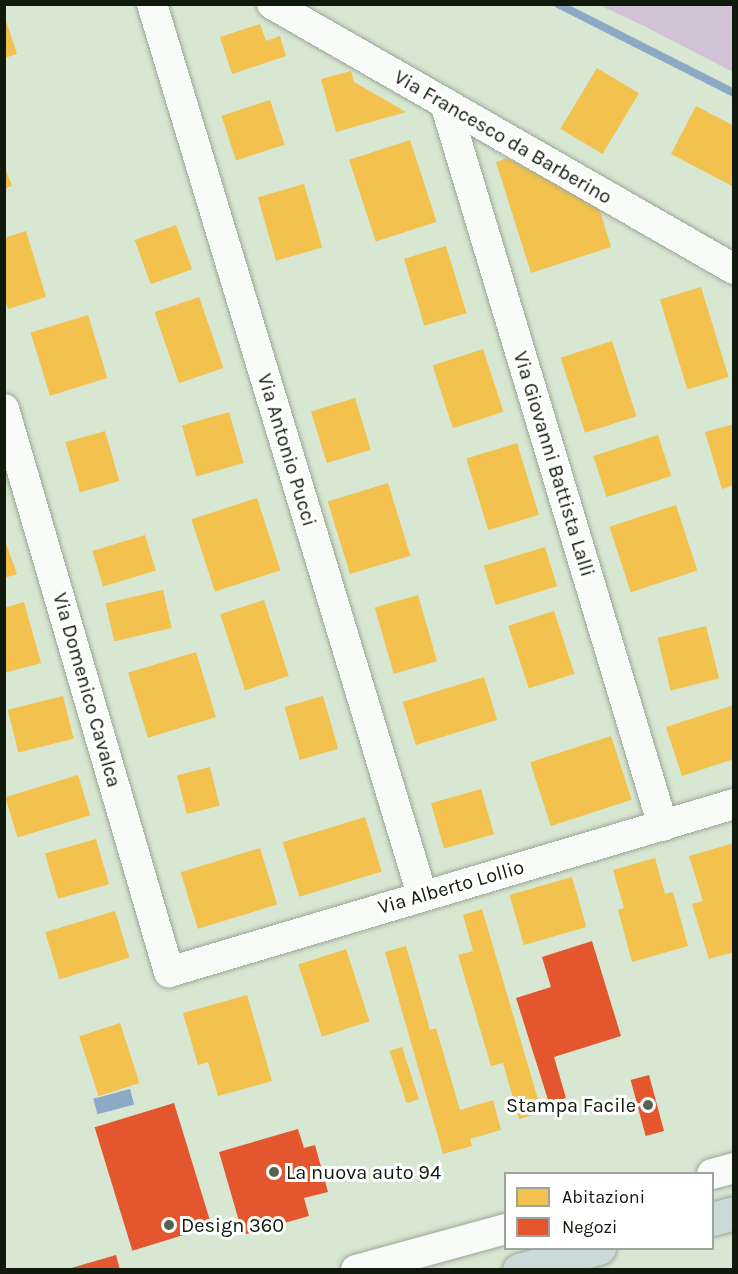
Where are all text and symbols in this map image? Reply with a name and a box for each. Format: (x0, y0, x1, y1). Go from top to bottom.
street label: Via Francesco da Barberino (390, 65, 616, 209)
street label: Via Giovanni Battista Lalli (508, 348, 600, 580)
street label: Via Antonio Pucci (252, 371, 322, 529)
street label: Via Domenico Cavalca (48, 590, 126, 790)
street label: Via Alberto Lollio (375, 855, 527, 919)
place label: Stampa Facile (506, 1093, 636, 1117)
marker: Stampa Facile (641, 1098, 655, 1112)
place label: La nuova auto 94 (286, 1160, 441, 1184)
marker: La nuova auto 94 (267, 1165, 281, 1179)
legend (504, 1172, 714, 1250)
text: Abitazioni (562, 1186, 645, 1208)
place label: Design 360 (181, 1213, 284, 1237)
text: Negozi (562, 1216, 617, 1238)
marker: Design 360 (162, 1218, 176, 1232)

